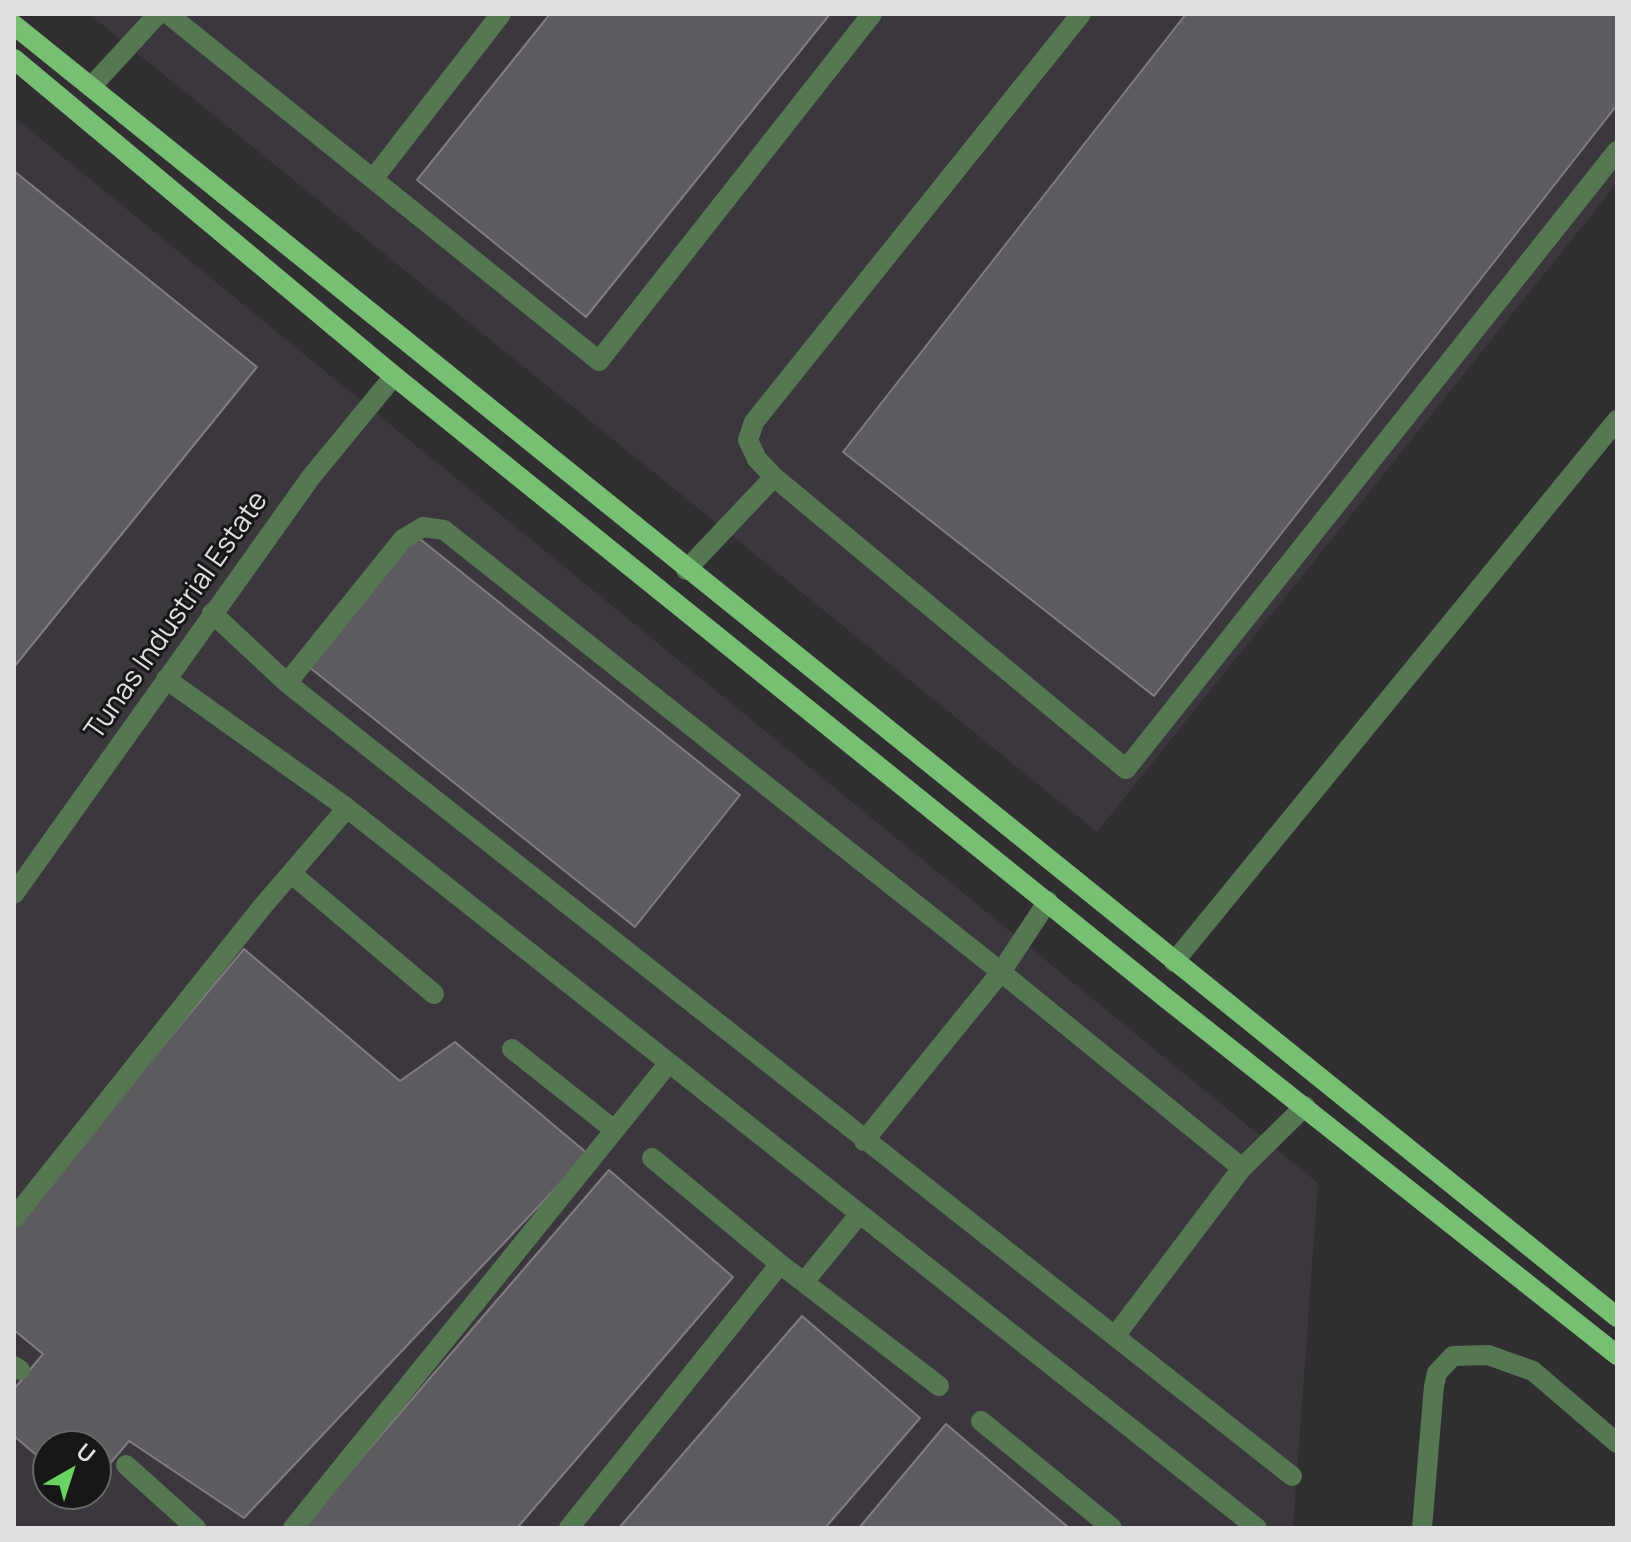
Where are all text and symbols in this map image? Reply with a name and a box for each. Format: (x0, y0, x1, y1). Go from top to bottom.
street label: Tunas Industrial Estate (79, 485, 275, 747)
north arrow (32, 1430, 112, 1510)
text: U (70, 1436, 101, 1470)

